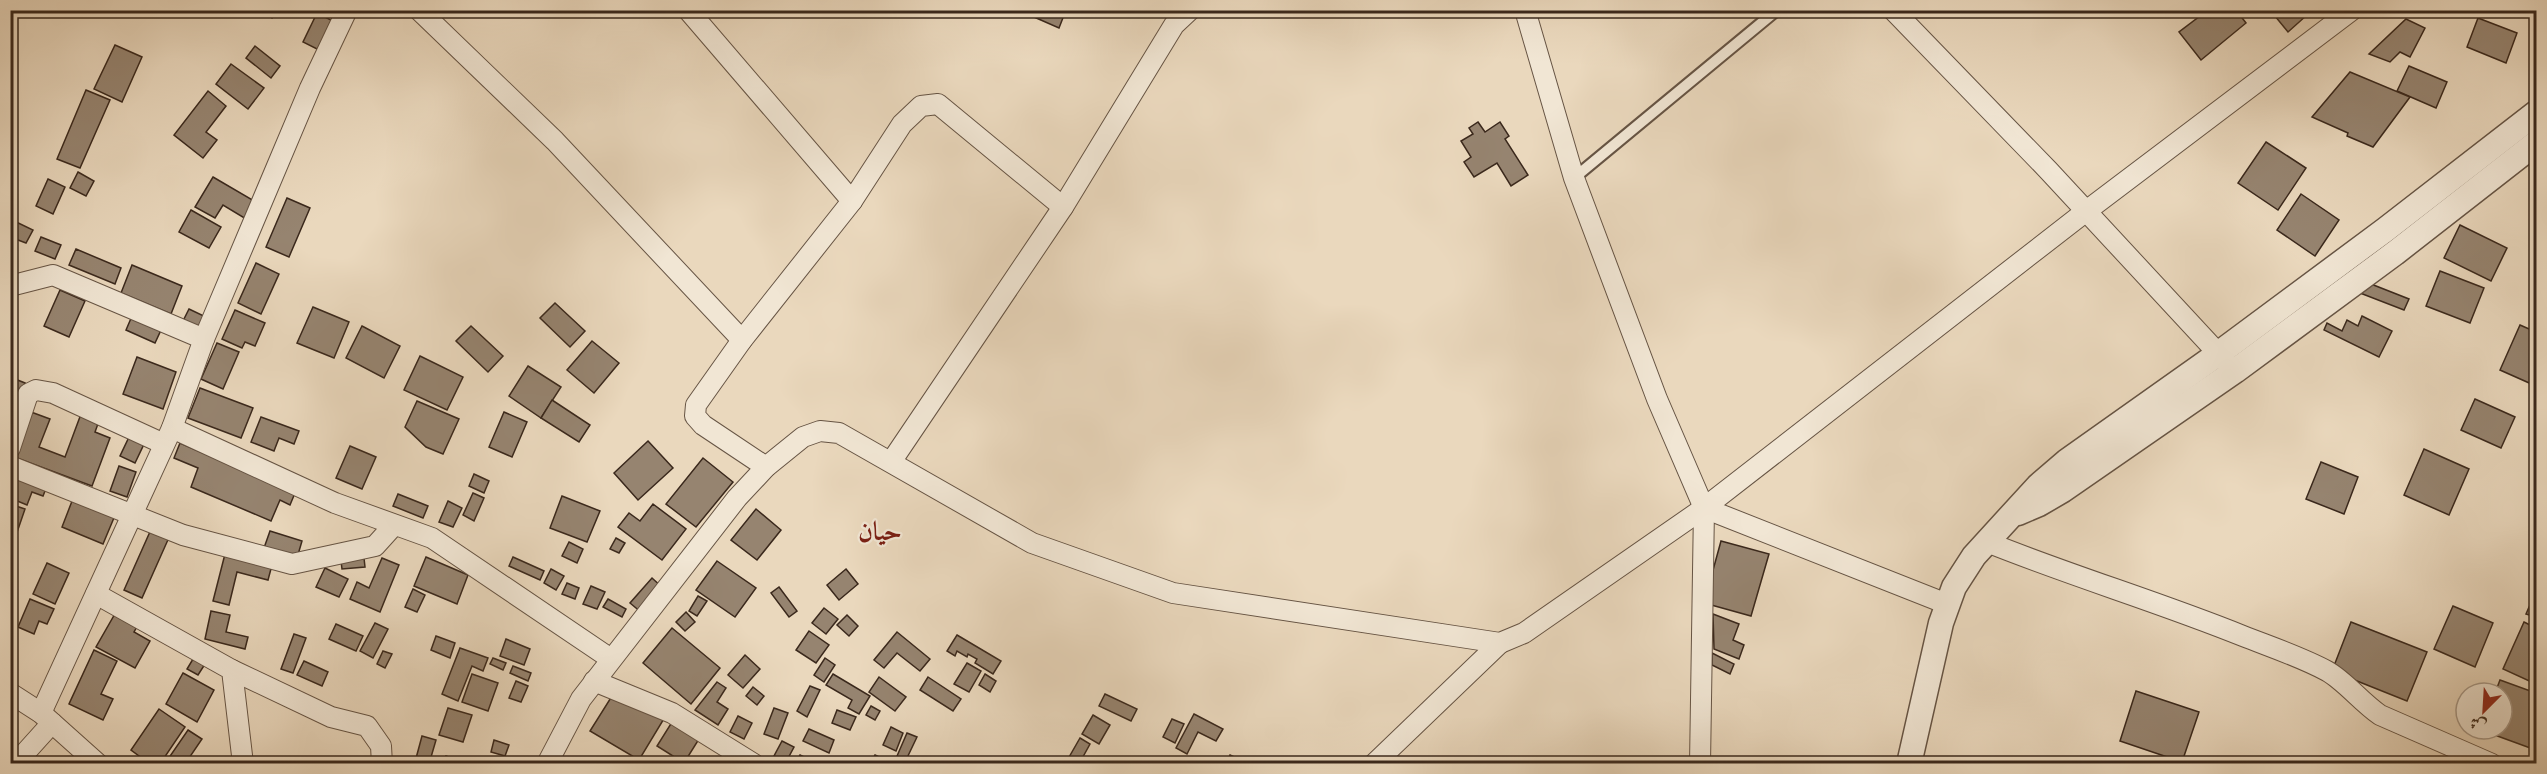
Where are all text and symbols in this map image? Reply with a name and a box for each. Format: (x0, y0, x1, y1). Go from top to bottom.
district label: حيان (858, 516, 902, 548)
north arrow (2454, 681, 2514, 741)
text: ش (2467, 711, 2490, 736)

